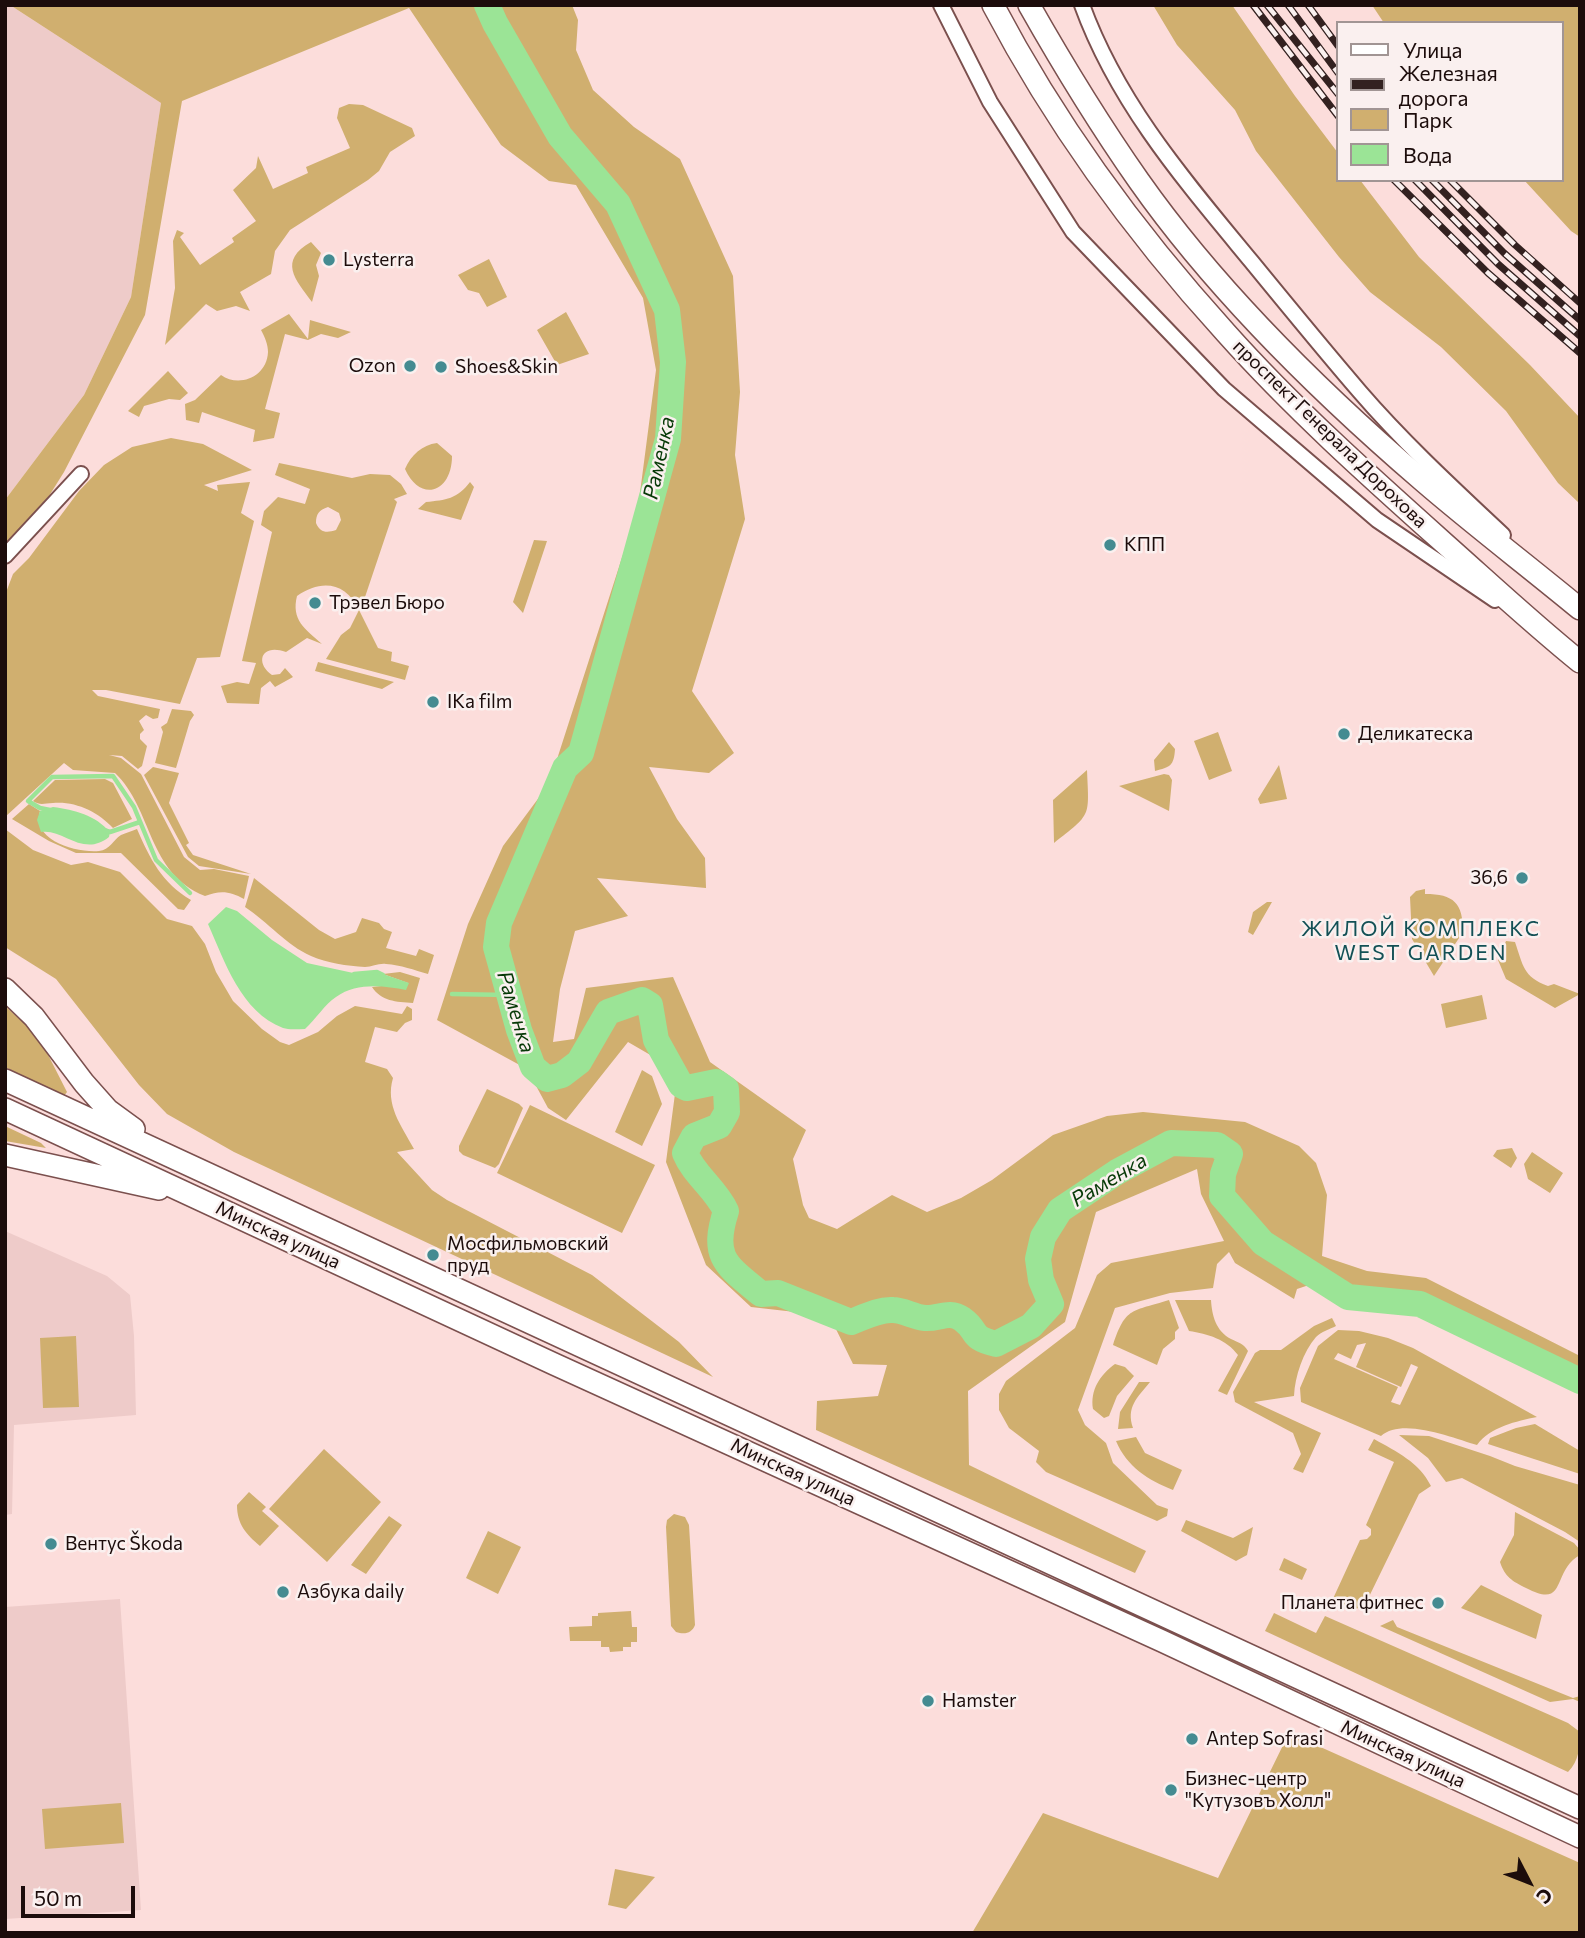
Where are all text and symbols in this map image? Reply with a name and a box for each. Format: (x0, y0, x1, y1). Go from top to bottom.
legend (1336, 21, 1564, 182)
text: Улица (1403, 37, 1462, 62)
text: Железная дорога (1399, 60, 1498, 110)
text: Парк (1403, 107, 1453, 132)
text: Вода (1403, 142, 1452, 167)
place label: Lysterra (343, 249, 414, 271)
marker: Lysterra (321, 252, 337, 268)
street label: проспект Генерала Дорохова (1228, 335, 1432, 533)
place label: Ozon (349, 355, 396, 377)
place label: Shoes&Skin (455, 356, 558, 378)
marker: Ozon (402, 358, 418, 374)
marker: Shoes&Skin (433, 359, 449, 375)
water label: Раменка (638, 414, 680, 502)
place label: КПП (1124, 534, 1165, 556)
marker: КПП (1102, 537, 1118, 553)
place label: Трэвел Бюро (329, 592, 445, 614)
marker: Трэвел Бюро (307, 595, 323, 611)
place label: IKa film (447, 691, 512, 713)
marker: IKa film (425, 694, 441, 710)
place label: Деликатеска (1358, 723, 1473, 745)
marker: Деликатеска (1336, 726, 1352, 742)
place label: 36,6 (1470, 867, 1508, 889)
marker: 36,6 (1514, 870, 1530, 886)
district label: ЖИЛОЙ КОМПЛЕКС WEST GARDEN (1303, 916, 1539, 966)
water label: Раменка (492, 968, 540, 1056)
water label: Раменка (1066, 1148, 1152, 1212)
street label: Минская улица (212, 1196, 344, 1274)
place label: Мосфильмовский пруд (447, 1233, 609, 1277)
marker: Мосфильмовский пруд (425, 1247, 441, 1263)
street label: Минская улица (727, 1433, 859, 1511)
place label: Вентус Škoda (65, 1533, 183, 1555)
marker: Вентус Škoda (43, 1536, 59, 1552)
place label: Азбука daily (297, 1581, 404, 1603)
marker: Азбука daily (275, 1584, 291, 1600)
place label: Планета фитнес (1281, 1592, 1424, 1614)
marker: Планета фитнес (1430, 1595, 1446, 1611)
place label: Hamster (942, 1690, 1017, 1712)
marker: Hamster (920, 1693, 936, 1709)
street label: Минская улица (1337, 1715, 1469, 1793)
place label: Antep Sofrasi (1206, 1728, 1323, 1750)
marker: Antep Sofrasi (1184, 1731, 1200, 1747)
place label: Бизнес-центр "Кутузовъ Холл" (1185, 1768, 1331, 1812)
marker: Бизнес-центр "Кутузовъ Холл" (1163, 1782, 1179, 1798)
north arrow (1494, 1847, 1564, 1917)
scale bar (24, 1871, 138, 1915)
text: С (1532, 1884, 1558, 1909)
text: 50 m (34, 1885, 82, 1910)

